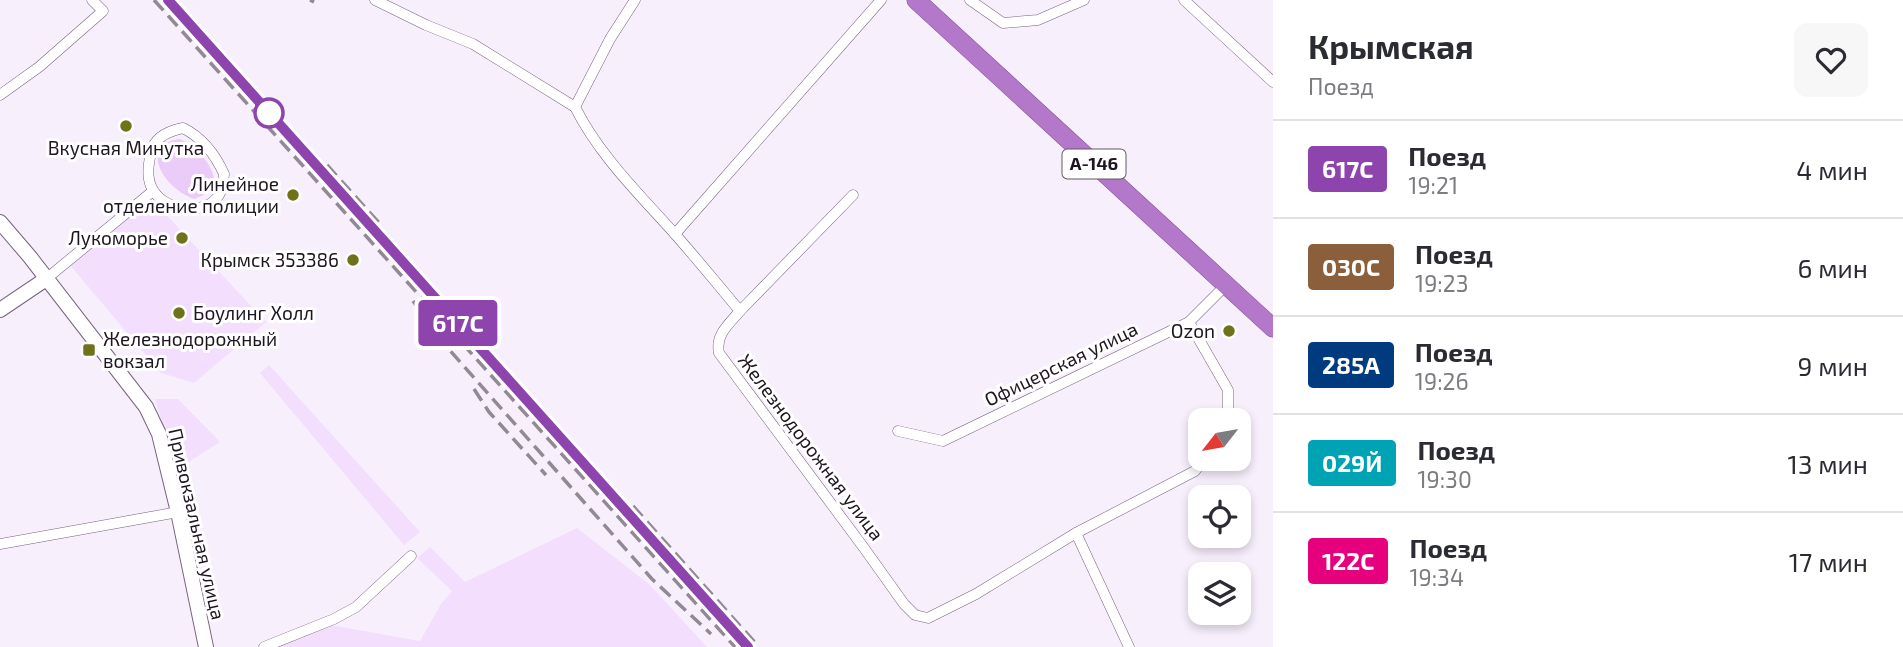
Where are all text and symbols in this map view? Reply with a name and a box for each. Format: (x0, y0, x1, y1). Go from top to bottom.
button: heart (1794, 23, 1868, 97)
text: Крымская (1308, 26, 1474, 66)
text: Поезд (1308, 72, 1374, 100)
unlabelled marker (254, 98, 284, 128)
marker: Вкусная Минутка (118, 118, 134, 134)
place label: Вкусная Минутка (48, 136, 204, 160)
text: Поезд (1408, 140, 1486, 171)
road number: А-146 (1062, 149, 1126, 178)
text: 617C (1322, 154, 1373, 183)
text: 4 мин (1796, 154, 1868, 185)
text: 19:21 (1408, 171, 1458, 199)
place label: Линейное отделение полиции (103, 172, 279, 217)
marker: Линейное отделение полиции (285, 187, 301, 203)
place label: Лукоморье (68, 226, 168, 250)
marker: Лукоморье (174, 230, 190, 246)
text: Поезд (1415, 238, 1493, 269)
place label: Крымск 353386 (201, 248, 339, 271)
marker: Крымск 353386 (345, 252, 361, 268)
text: 030C (1322, 252, 1380, 281)
text: 6 мин (1797, 252, 1868, 283)
text: 19:23 (1415, 269, 1468, 297)
line badge: 617C (409, 300, 507, 346)
place label: Боулинг Холл (193, 301, 314, 325)
marker: Боулинг Холл (171, 305, 187, 321)
text: 617C (432, 308, 484, 337)
street label: Офицерская улица (980, 316, 1142, 412)
place label: Ozon (1171, 319, 1215, 342)
marker: Ozon (1221, 323, 1237, 339)
place label: Железнодорожный вокзал (103, 327, 277, 372)
text: Поезд (1415, 336, 1493, 367)
marker: Железнодорожный вокзал (81, 342, 97, 358)
street label: Железнодорожная улица (733, 349, 889, 545)
text: 285А (1322, 350, 1380, 379)
text: 9 мин (1797, 350, 1868, 381)
text: 19:26 (1415, 367, 1469, 395)
north arrow (1188, 408, 1251, 471)
map controls (1188, 408, 1251, 625)
street label: Привокзальная улица (163, 426, 231, 622)
text: Поезд (1417, 434, 1495, 465)
text: 029Й (1322, 448, 1382, 477)
text: 13 мин (1788, 448, 1868, 479)
text: 19:30 (1417, 465, 1472, 493)
button: locate (1188, 485, 1251, 548)
text: Поезд (1409, 532, 1487, 563)
text: 122С (1322, 546, 1374, 575)
text: 17 мин (1789, 546, 1868, 577)
button: layers (1188, 562, 1251, 625)
text: 19:34 (1409, 563, 1464, 591)

